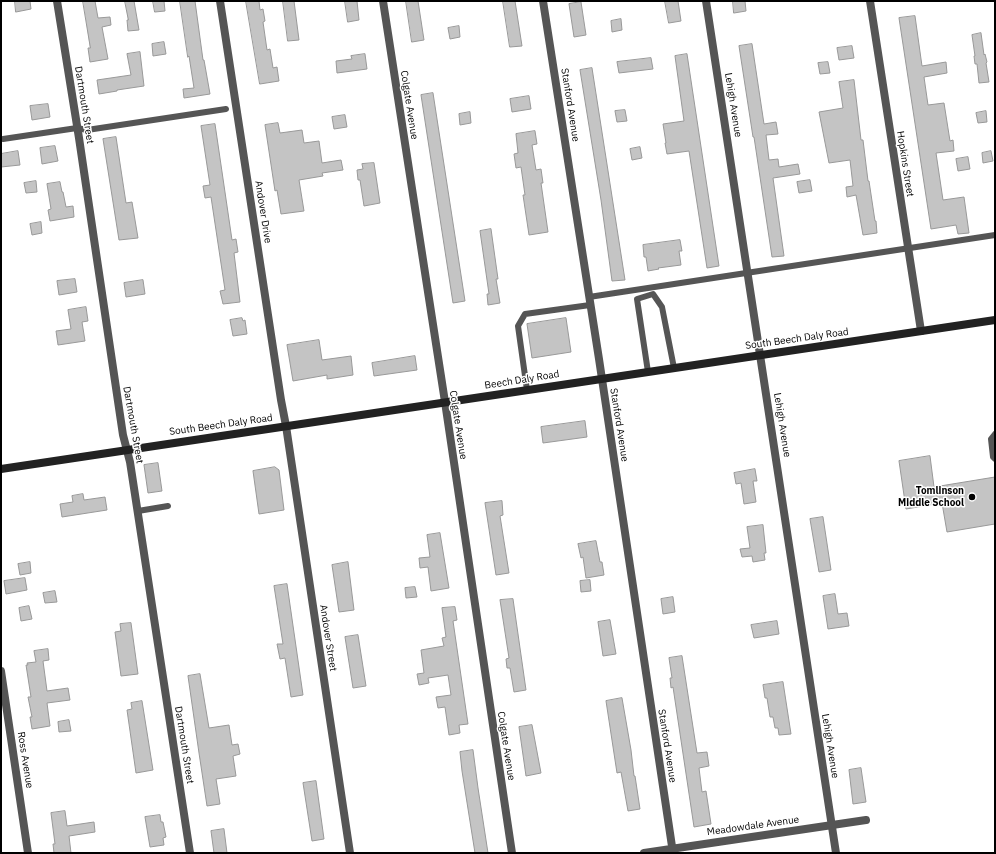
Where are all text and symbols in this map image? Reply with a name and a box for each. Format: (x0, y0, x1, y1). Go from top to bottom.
street label: Dartmouth Street (72, 65, 96, 145)
street label: Stanford Avenue (558, 67, 582, 143)
street label: Colgate Avenue (398, 70, 420, 140)
street label: Lehigh Avenue (722, 72, 744, 138)
street label: Hopkins Street (894, 130, 916, 198)
street label: Andover Drive (252, 180, 274, 244)
street label: South Beech Daly Road (745, 326, 849, 352)
street label: Beech Daly Road (484, 368, 560, 392)
street label: Dartmouth Street (120, 385, 146, 465)
street label: Stanford Avenue (607, 387, 631, 463)
street label: Colgate Avenue (447, 390, 469, 460)
street label: Lehigh Avenue (771, 392, 793, 458)
street label: South Beech Daly Road (169, 412, 273, 438)
place label: Tomlinson Middle School (898, 485, 964, 508)
marker: Tomlinson Middle School (967, 492, 977, 502)
street label: Andover Street (317, 604, 339, 672)
street label: Dartmouth Street (172, 705, 196, 785)
street label: Stanford Avenue (655, 708, 679, 784)
street label: Colgate Avenue (495, 711, 517, 781)
street label: Lehigh Avenue (819, 713, 841, 779)
street label: Ross Avenue (15, 731, 35, 789)
street label: Meadowdale Avenue (706, 814, 800, 838)

